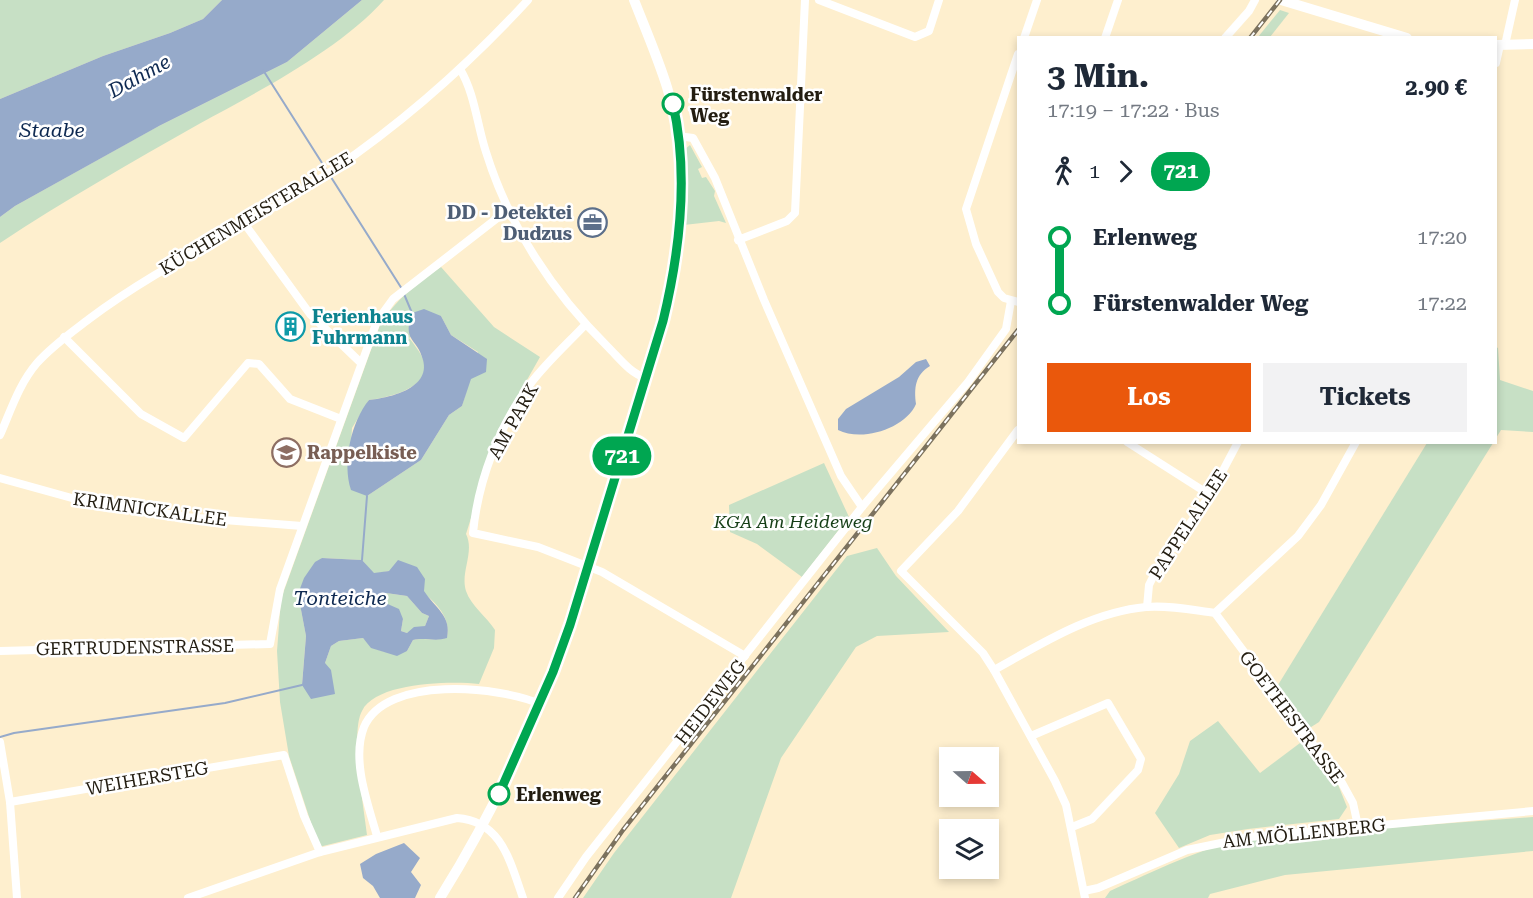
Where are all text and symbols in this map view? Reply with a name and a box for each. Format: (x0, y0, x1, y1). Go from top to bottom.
water label: Dahme (103, 49, 174, 103)
text: 3 Min. (1047, 56, 1149, 95)
text: 2.90 € (1405, 75, 1467, 100)
place label: Fürstenwalder Weg (690, 84, 822, 126)
marker: Fürstenwalder Weg (662, 93, 684, 115)
text: 17:19 – 17:22 · Bus (1047, 98, 1219, 122)
water label: Staabe (18, 118, 85, 142)
street label: KÜCHENMEISTERALLEE (156, 147, 356, 279)
icon: walk (1047, 155, 1080, 188)
icon: forward (1109, 155, 1142, 188)
text: 1 (1089, 159, 1100, 183)
text: 721 (1163, 159, 1198, 183)
place label: DD - Detektei Dudzus (447, 202, 572, 244)
office icon: DD - Detektei Dudzus (577, 206, 609, 238)
text: Erlenweg (1093, 225, 1197, 250)
text: 17:20 (1417, 225, 1467, 249)
text: Fürstenwalder Weg (1093, 291, 1308, 316)
text: 17:22 (1417, 291, 1467, 315)
place label: Ferienhaus Fuhrmann (312, 306, 413, 348)
building icon: Ferienhaus Fuhrmann (275, 310, 307, 342)
button: Los (1047, 363, 1251, 432)
button: Tickets (1263, 363, 1467, 432)
street label: AM PARK (484, 379, 542, 463)
school or university icon: Rappelkiste (270, 436, 302, 468)
line badge: 721 (588, 436, 656, 476)
place label: Rappelkiste (307, 442, 417, 463)
text: 721 (604, 444, 640, 468)
street label: PAPPELALLEE (1145, 465, 1231, 583)
street label: KRIMNICKALLEE (72, 488, 228, 530)
park label: KGA Am Heideweg (713, 511, 872, 532)
water label: Tonteiche (293, 586, 387, 610)
street label: GERTRUDENSTRASSE (36, 635, 234, 659)
street label: GOETHESTRASSE (1235, 647, 1349, 787)
street label: HEIDEWEG (670, 655, 750, 749)
north arrow (939, 747, 999, 807)
map controls (939, 747, 999, 879)
street label: WEIHERSTEG (84, 757, 210, 799)
marker: Erlenweg (488, 783, 510, 805)
place label: Erlenweg (516, 784, 602, 805)
street label: AM MÖLLENBERG (1221, 814, 1387, 852)
button: layers (939, 819, 999, 879)

